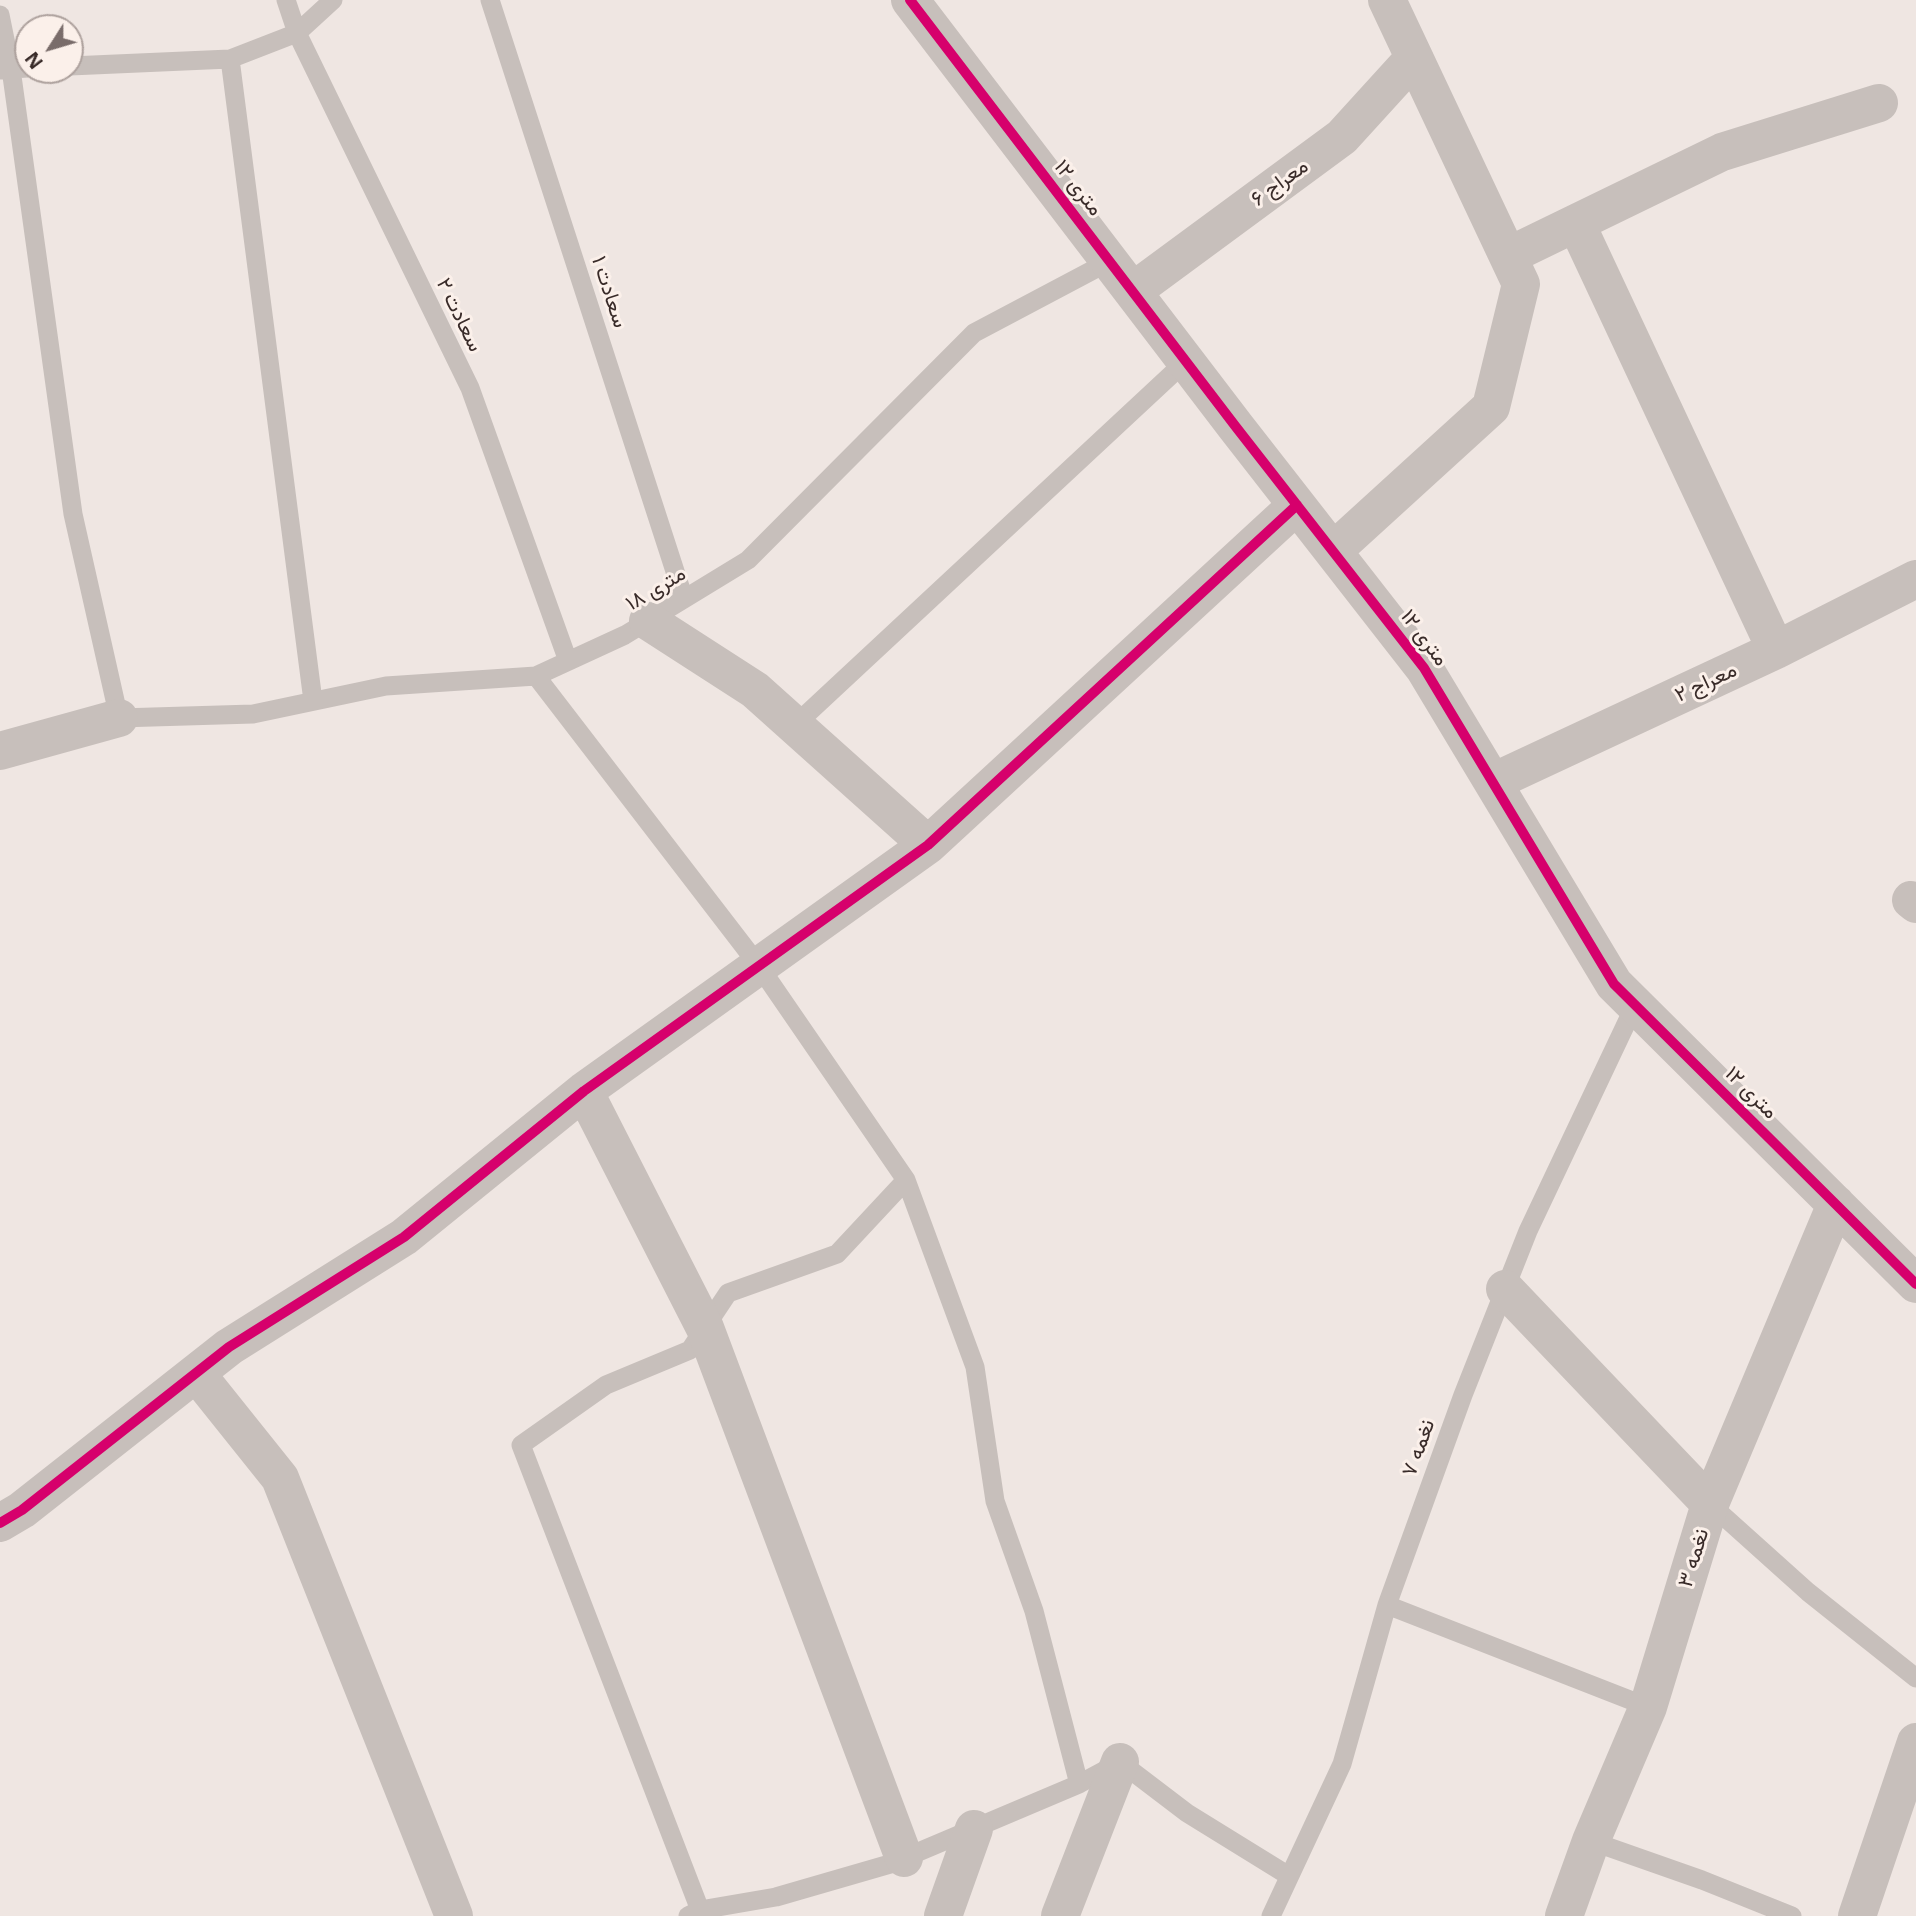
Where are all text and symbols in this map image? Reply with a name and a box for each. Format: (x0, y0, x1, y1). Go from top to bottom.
north arrow (14, 14, 84, 84)
text: N (19, 46, 49, 74)
street label: معراج ۶ (1247, 154, 1313, 212)
street label: ۱۲ متری (1048, 155, 1108, 221)
street label: سعادت ۱ (586, 253, 632, 331)
street label: سعادت ۲ (430, 274, 488, 356)
street label: ۱۸ متری (621, 561, 691, 617)
street label: ۱۲ متری (1395, 605, 1453, 671)
street label: معراج ۲ (1671, 658, 1741, 708)
street label: ۱۲ متری (1719, 1061, 1783, 1125)
street label: نغمه ۷ (1397, 1416, 1441, 1480)
street label: نغمه ۳ (1673, 1526, 1715, 1590)

